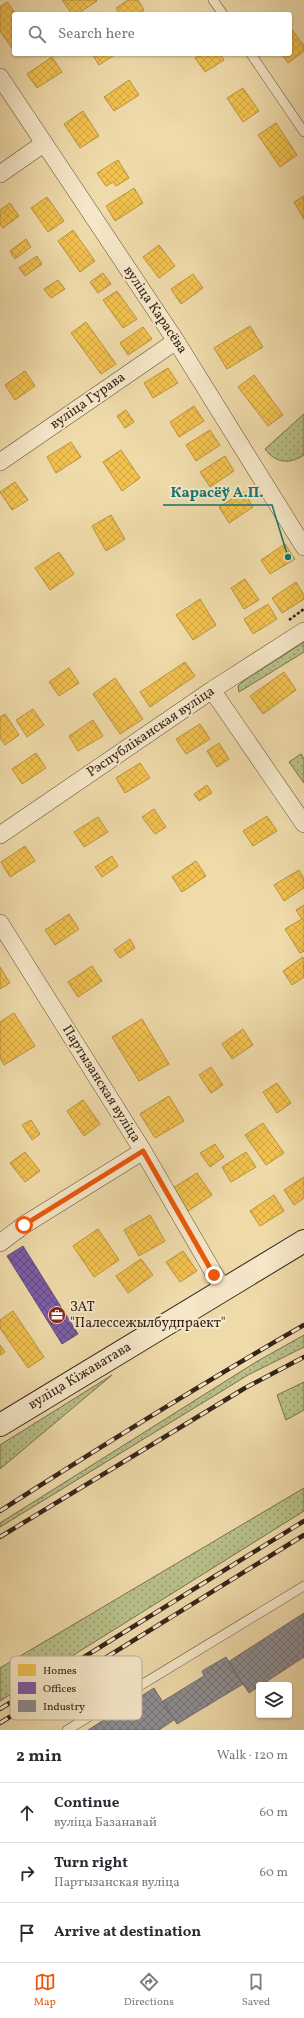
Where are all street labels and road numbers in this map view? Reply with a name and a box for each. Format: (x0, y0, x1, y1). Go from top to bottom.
street label: вуліца Карасёва (119, 262, 191, 358)
street label: вуліца Гурава (47, 368, 129, 434)
street label: Рэспубліканская вуліца (83, 682, 219, 782)
street label: Партызанская вуліца (57, 1022, 145, 1146)
street label: вуліца Кіжаватава (25, 1338, 135, 1414)

